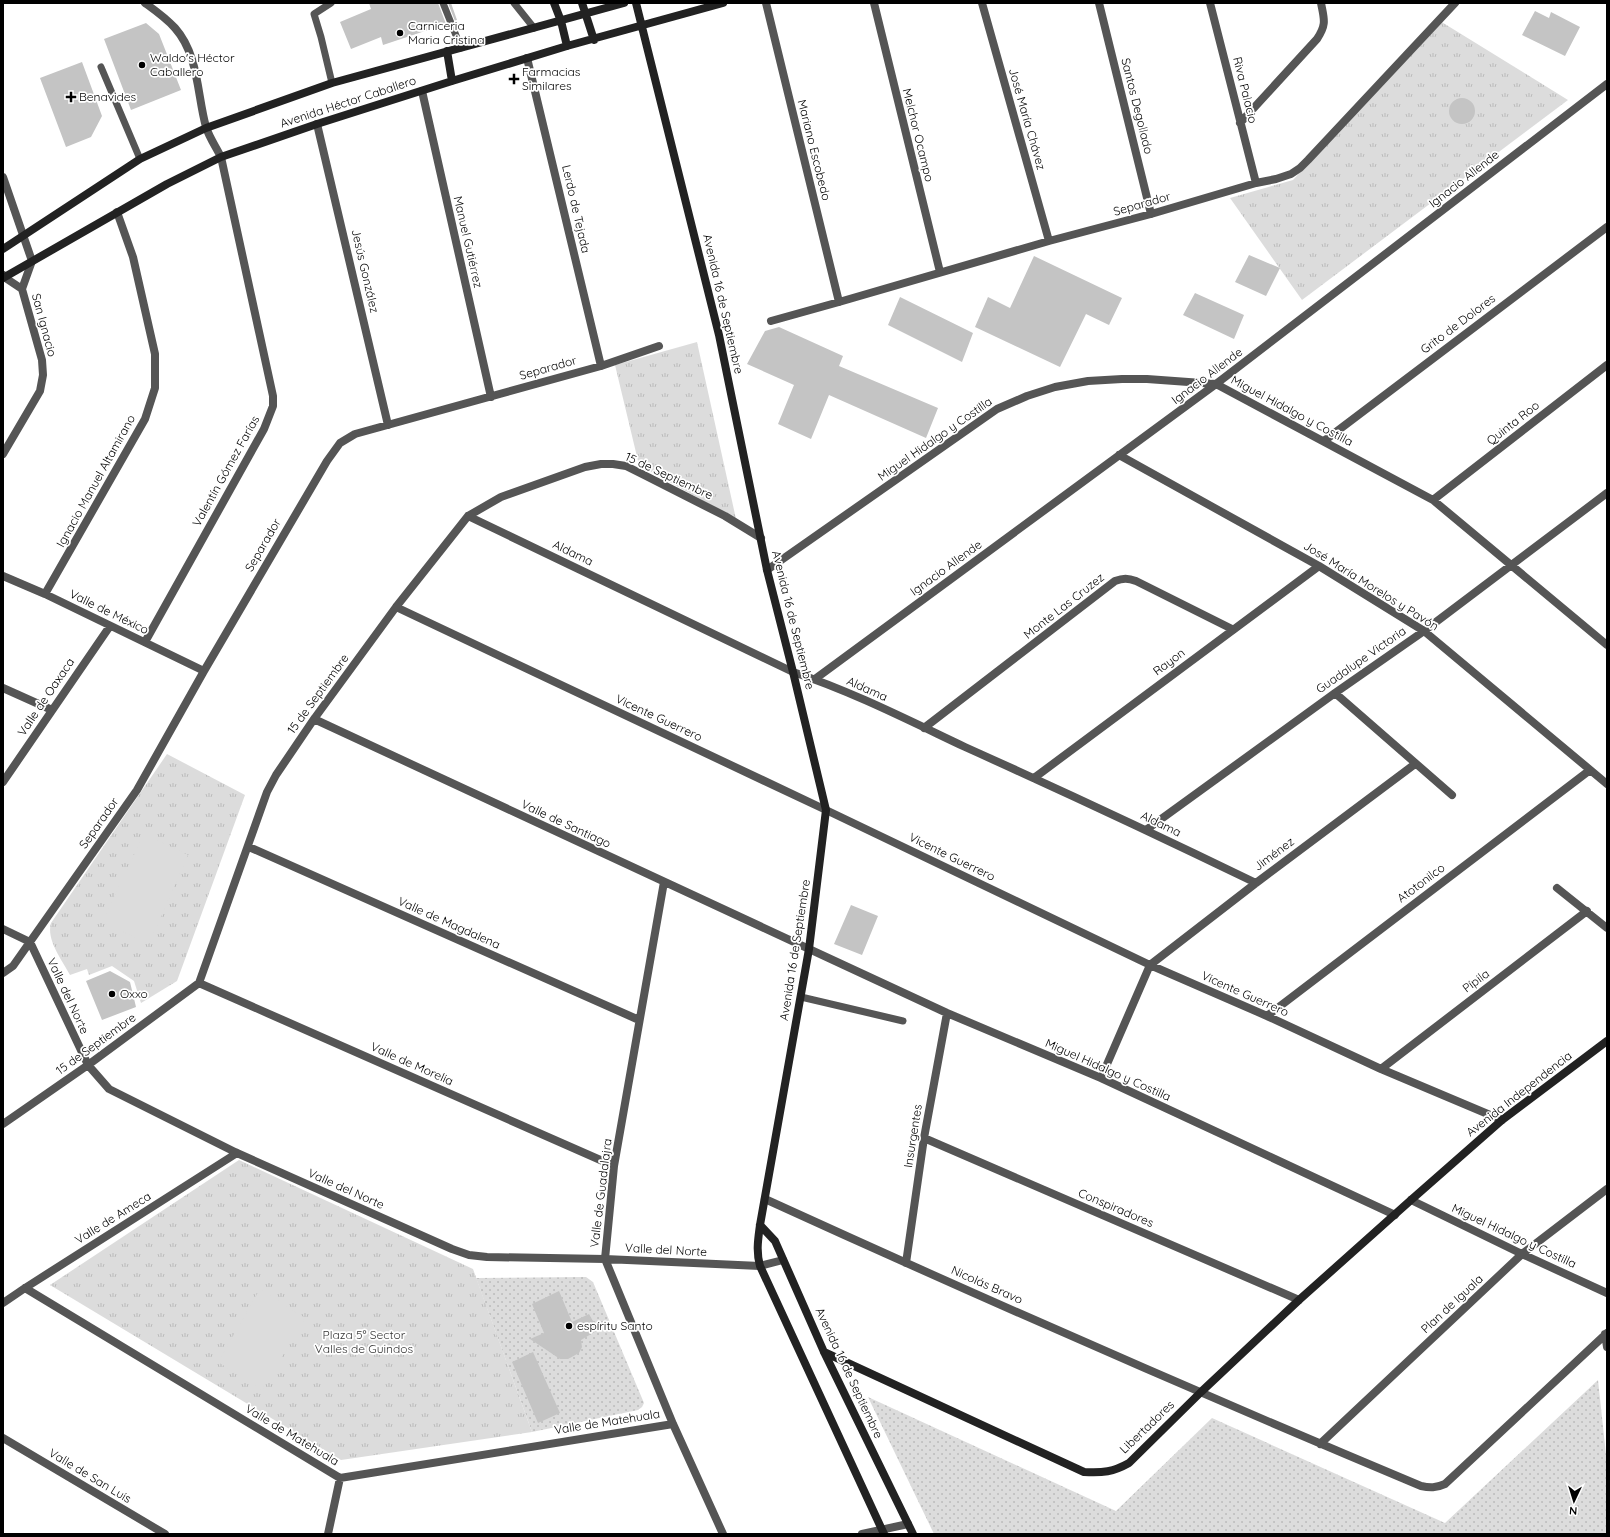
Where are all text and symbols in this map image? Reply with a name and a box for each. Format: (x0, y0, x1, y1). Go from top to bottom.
place label: Carniceria Maria Cristina (408, 18, 484, 47)
marker: Carniceria Maria Cristina (395, 28, 405, 38)
place label: Waldo's Héctor Caballero (150, 50, 235, 79)
street label: Riva Palacio (1230, 55, 1261, 125)
street label: Santos Degollado (1118, 56, 1157, 155)
marker: Waldo's Héctor Caballero (137, 60, 147, 70)
place label: Farmacias Similares (522, 64, 581, 93)
street label: José María Chávez (1006, 66, 1049, 172)
street label: Avenida Héctor Caballero (278, 72, 418, 131)
marker: Farmacias Similares (509, 74, 519, 84)
street label: Melchor Ocampo (900, 87, 937, 183)
place label: Benavides (79, 89, 137, 104)
marker: Benavides (66, 92, 76, 102)
street label: Mariano Escobedo (795, 98, 834, 202)
street label: Ignacio Allende (1426, 146, 1502, 211)
street label: Lerdo de Tejada (559, 163, 594, 255)
street label: Separador (1111, 188, 1173, 219)
street label: Manuel Gutiérrez (451, 194, 486, 290)
street label: Jesús González (349, 227, 382, 315)
street label: Avenida 16 de Septiembre (700, 233, 747, 375)
street label: Grito de Dolores (1417, 290, 1498, 357)
street label: San Ignacio (29, 292, 60, 358)
street label: Ignacio Allende (1168, 344, 1245, 407)
street label: Separador (517, 352, 579, 383)
street label: Miguel Hidalgo y Costilla (1229, 372, 1356, 449)
street label: Miguel Hidalgo y Costilla (875, 393, 995, 484)
street label: Quinta Roo (1483, 397, 1542, 448)
street label: Ignacio Manuel Altamirano (53, 412, 138, 550)
street label: Valentín Gómez Farías (189, 412, 262, 529)
street label: 15 de Septiembre (623, 449, 716, 503)
street label: Separador (241, 515, 284, 574)
street label: Aldama (551, 536, 596, 569)
street label: Ignacio Allende (907, 536, 985, 599)
street label: José María Morelos y Pavón (1301, 538, 1442, 633)
street label: Avenida 16 de Septiembre (769, 549, 818, 691)
street label: Monte Las Cruzez (1020, 569, 1107, 642)
street label: Valle de México (67, 586, 151, 637)
street label: Guadalupe Victoria (1313, 623, 1409, 696)
street label: Rayon (1150, 645, 1188, 679)
street label: 15 de Septiembre (284, 651, 352, 737)
street label: Valle de Oaxaca (14, 655, 77, 739)
street label: Aldama (844, 673, 890, 704)
street label: Vicente Guerrero (614, 691, 705, 744)
street label: Separador (76, 794, 122, 851)
street label: Valle de Santiago (519, 796, 613, 851)
street label: Aldama (1139, 807, 1184, 840)
street label: Vicente Guerrero (907, 829, 998, 884)
street label: Jiménez (1251, 833, 1297, 874)
street label: Atotonilco (1394, 860, 1448, 905)
street label: Avenida 16 de Septiembre (776, 878, 813, 1022)
street label: Valle de Magdalena (396, 893, 503, 952)
street label: Valle del Norte (44, 955, 93, 1036)
street label: Pípila (1459, 966, 1492, 995)
street label: Vicente Guerrero (1199, 968, 1291, 1019)
place label: Oxxo (120, 986, 148, 1001)
marker: Oxxo (107, 989, 117, 999)
street label: 15 de Septiembre (53, 1009, 139, 1078)
street label: Miguel Hidalgo y Costilla (1043, 1035, 1173, 1104)
street label: Valle de Morelia (369, 1039, 456, 1088)
street label: Avenida Independencia (1463, 1048, 1574, 1139)
street label: Insurgentes (900, 1103, 925, 1169)
street label: Valle de Guadalajra (586, 1137, 615, 1248)
street label: Valle del Norte (306, 1165, 387, 1212)
street label: Conspiradores (1076, 1185, 1157, 1230)
street label: Valle de Ameca (72, 1188, 154, 1247)
street label: Miguel Hidalgo y Costilla (1449, 1200, 1579, 1271)
street label: Valle del Norte (625, 1240, 708, 1259)
street label: Nicolás Bravo (949, 1262, 1025, 1307)
street label: Plan de Iguala (1418, 1271, 1486, 1336)
street label: Avenida 16 de Septiembre (812, 1305, 887, 1441)
place label: espíritu Santo (577, 1318, 653, 1333)
marker: espíritu Santo (564, 1321, 574, 1331)
park label: Plaza 5° Sector Valles de Guindos (315, 1327, 414, 1356)
street label: Libertadores (1116, 1397, 1177, 1456)
street label: Valle de Matehuala (243, 1401, 342, 1469)
street label: Valle de Matehuala (553, 1406, 661, 1437)
street label: Valle de San Luis (46, 1445, 135, 1506)
north arrow (1554, 1481, 1594, 1521)
text: N (1569, 1504, 1578, 1518)

